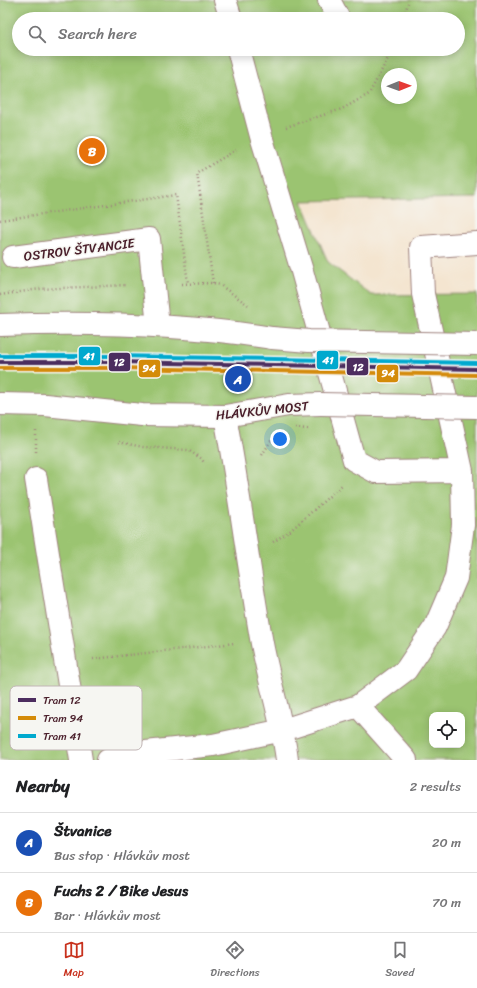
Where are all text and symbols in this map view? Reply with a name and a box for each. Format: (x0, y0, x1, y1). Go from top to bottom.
search box (12, 12, 465, 56)
text: Search here (58, 21, 137, 47)
icon: search (26, 23, 48, 45)
north arrow (381, 68, 417, 104)
pin: B (79, 136, 105, 166)
street label: OSTROV ŠTVANCIE (22, 231, 137, 268)
line badge: 41 (78, 346, 101, 366)
text: 41 (82, 347, 95, 366)
line badge: 41 (316, 350, 339, 370)
text: 41 (321, 351, 334, 370)
line badge: 12 (108, 352, 131, 372)
text: 12 (113, 353, 125, 372)
line badge: 12 (346, 357, 369, 376)
text: 12 (352, 358, 364, 377)
line badge: 94 (138, 359, 161, 378)
text: 94 (142, 359, 156, 378)
pin: A (225, 364, 251, 394)
line badge: 94 (376, 364, 399, 383)
text: 94 (381, 364, 395, 383)
street label: HLÁVKŮV MOST (215, 394, 311, 427)
your location (270, 429, 290, 449)
legend (10, 686, 142, 750)
text: Tram 12 (43, 691, 81, 710)
text: Tram 94 (43, 709, 83, 728)
map controls (429, 712, 465, 748)
button: locate (429, 712, 465, 748)
text: Tram 41 (43, 727, 81, 746)
text: Nearby (16, 771, 70, 801)
text: 2 results (410, 775, 461, 798)
text: Štvanice (54, 818, 111, 844)
text: A (25, 831, 33, 854)
text: 20 m (432, 831, 461, 854)
text: Bus stop · Hlávkův most (54, 844, 190, 867)
text: Fuchs 2 / Bike Jesus (54, 878, 188, 904)
text: B (25, 891, 33, 914)
text: 70 m (432, 891, 461, 914)
text: Bar · Hlávkův most (54, 904, 161, 927)
tab: Map (63, 939, 85, 982)
tab: Directions (210, 939, 260, 982)
tab: Saved (385, 939, 414, 982)

